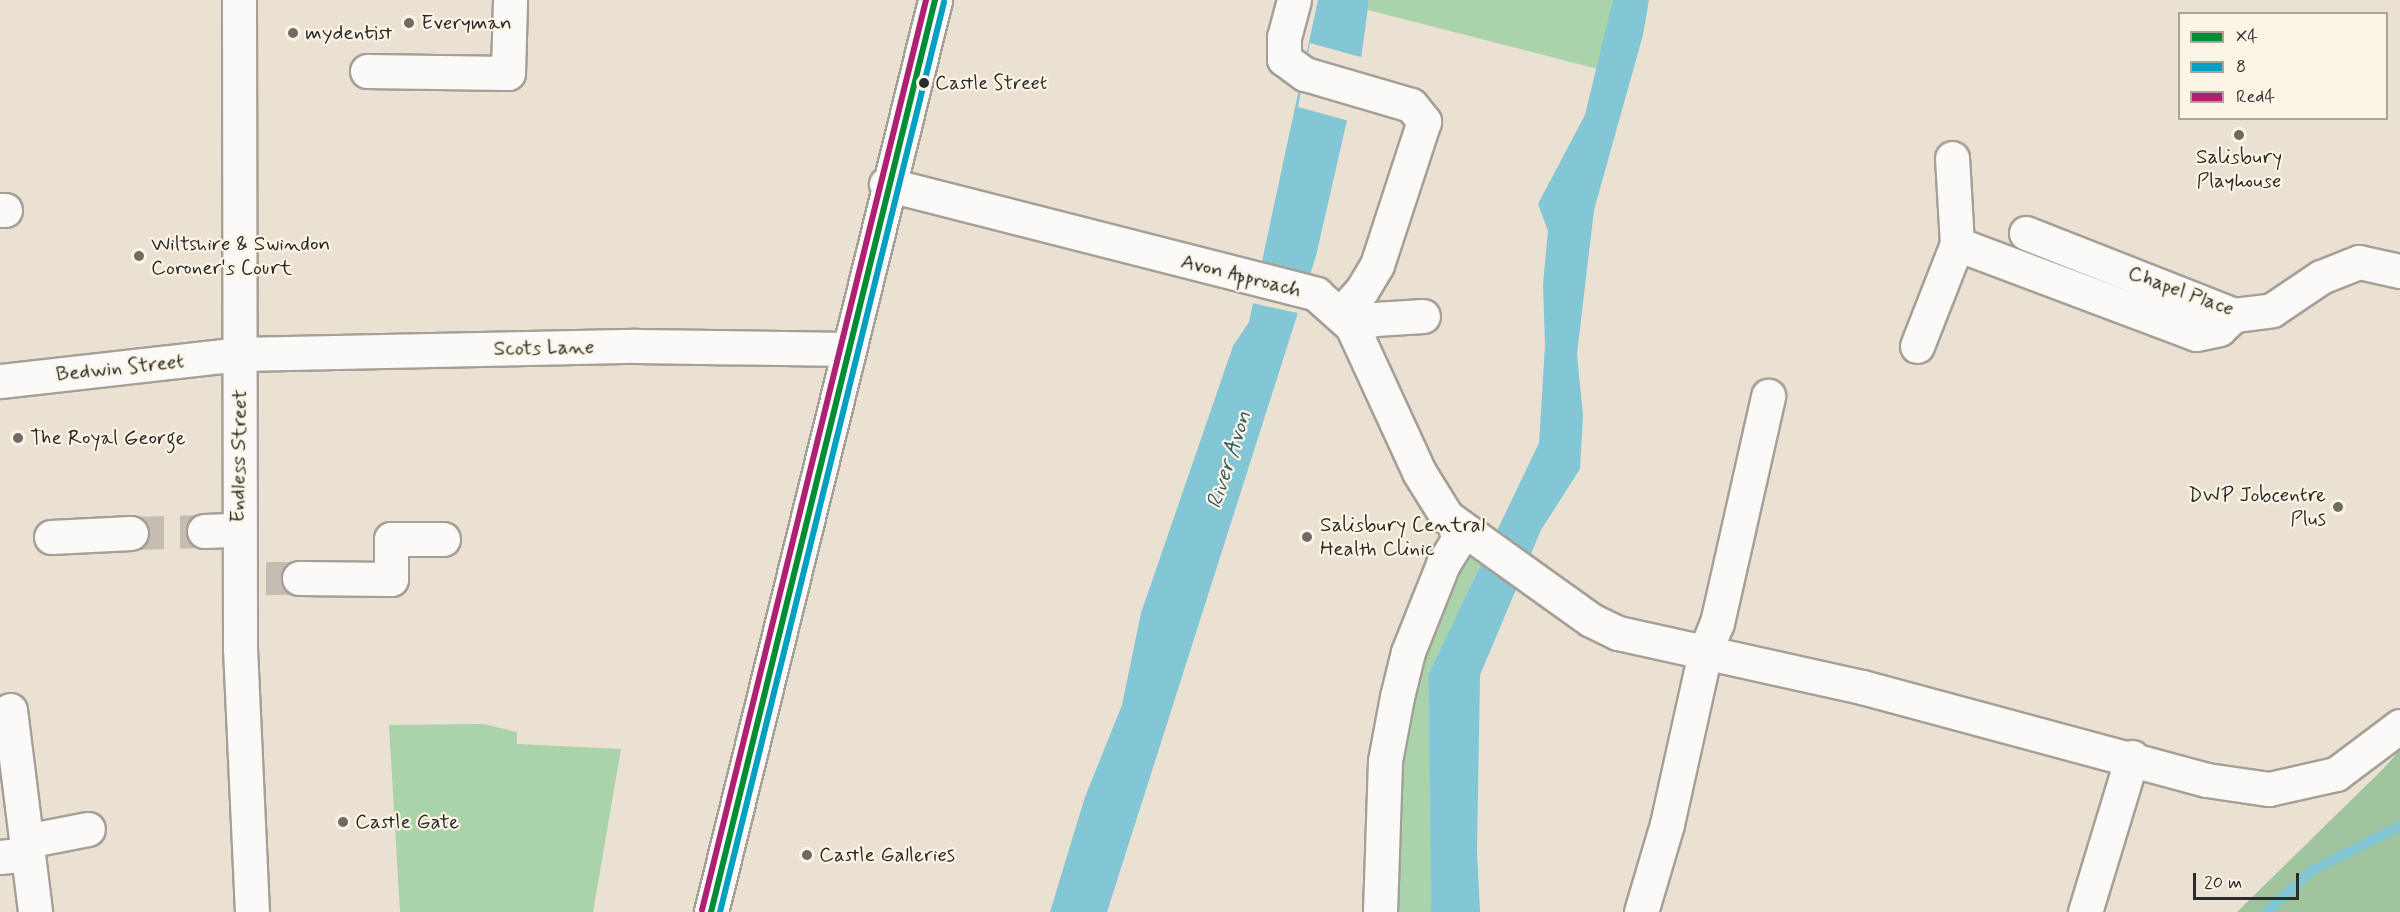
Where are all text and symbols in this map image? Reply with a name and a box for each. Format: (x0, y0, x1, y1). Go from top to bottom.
place label: Everyman (421, 10, 512, 36)
legend (2178, 12, 2388, 120)
marker: Everyman (402, 16, 416, 30)
place label: mydentist (305, 20, 392, 46)
text: X4 (2236, 25, 2258, 49)
marker: mydentist (286, 26, 300, 40)
text: 8 (2236, 55, 2246, 79)
place label: Castle Street (935, 71, 1051, 95)
marker: Castle Street (918, 77, 930, 89)
text: Red4 (2236, 85, 2275, 109)
marker: Salisbury Playhouse (2232, 128, 2246, 142)
place label: Salisbury Playhouse (2196, 144, 2282, 194)
place label: Wiltshire & Swindon Coroner's Court (151, 231, 330, 281)
marker: Wiltshire & Swindon Coroner's Court (132, 249, 146, 263)
street label: Avon Approach (1178, 249, 1304, 303)
street label: Chapel Place (2124, 260, 2238, 322)
street label: Scots Lane (495, 335, 593, 361)
street label: Bedwin Street (53, 349, 187, 387)
street label: Endless Street (225, 390, 253, 522)
water label: River Avon (1202, 409, 1258, 511)
place label: The Royal George (30, 425, 181, 451)
marker: The Royal George (11, 431, 25, 445)
place label: DWP Jobcentre Plus (2188, 482, 2326, 532)
marker: DWP Jobcentre Plus (2331, 500, 2345, 514)
place label: Salisbury Central Health Clinic (1320, 512, 1482, 562)
marker: Salisbury Central Health Clinic (1298, 528, 1316, 546)
place label: Castle Gate (355, 809, 457, 835)
marker: Castle Gate (336, 815, 350, 829)
place label: Castle Galleries (819, 842, 956, 868)
marker: Castle Galleries (800, 848, 814, 862)
scale bar (2196, 861, 2302, 899)
text: 20 m (2204, 871, 2242, 895)

